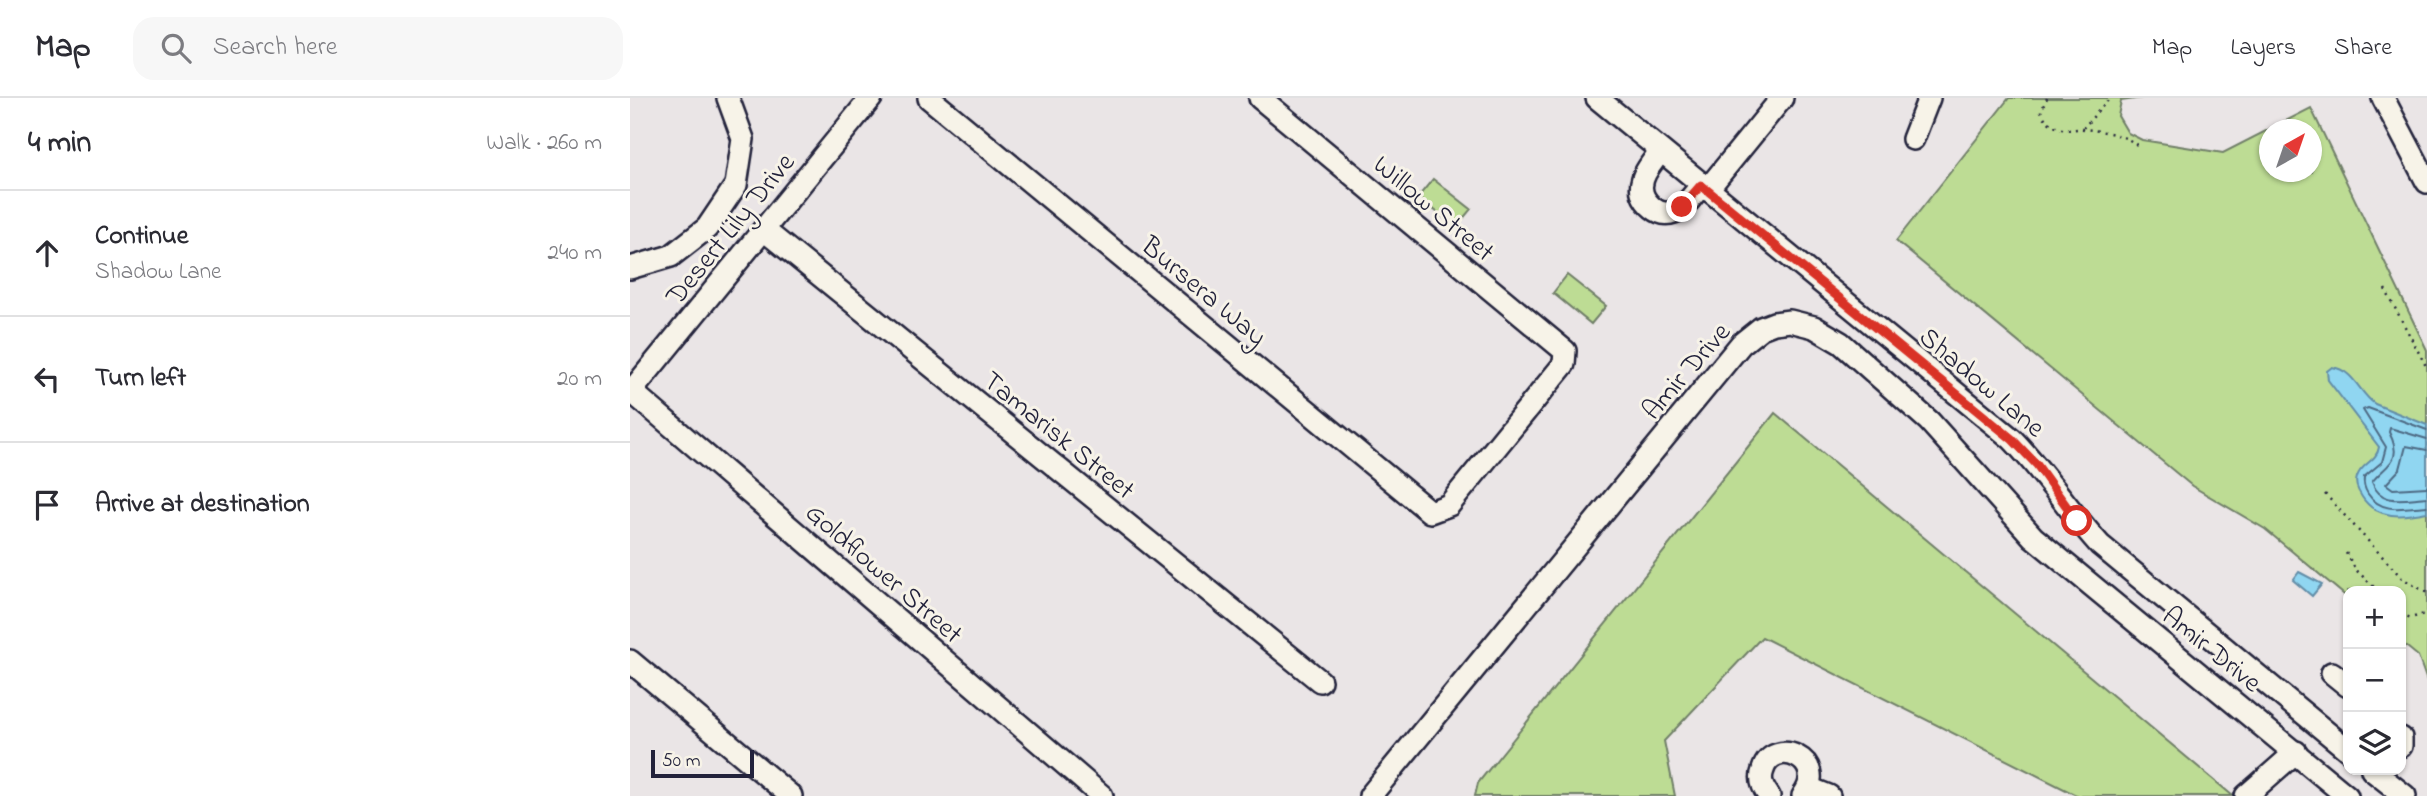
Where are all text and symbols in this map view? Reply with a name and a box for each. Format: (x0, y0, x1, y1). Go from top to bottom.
search box (133, 17, 623, 80)
text: Map (35, 24, 91, 72)
icon: search (157, 29, 195, 67)
text: Search here (213, 29, 337, 67)
text: Map (2152, 31, 2192, 66)
text: Layers (2230, 31, 2296, 66)
text: Share (2334, 31, 2392, 66)
north arrow (2259, 119, 2322, 182)
text: 4 min (28, 122, 91, 166)
text: Walk · 260 m (486, 127, 602, 160)
street label: Desert Lily Drive (657, 145, 806, 316)
street label: Willow Street (1363, 146, 1503, 273)
route end (1666, 191, 1697, 222)
text: Continue (95, 218, 188, 256)
street label: Bursera Way (1130, 227, 1275, 358)
icon: ahead (28, 234, 66, 272)
text: 240 m (548, 237, 602, 270)
text: Shadow Lane (95, 256, 221, 289)
street label: Amir Drive (1633, 314, 1742, 430)
street label: Shadow Lane (1909, 319, 2053, 449)
icon: left (28, 360, 66, 398)
text: Turn left (95, 360, 186, 398)
street label: Tamarisk Street (973, 362, 1143, 511)
text: 20 m (557, 363, 602, 396)
icon: arrive (28, 486, 66, 524)
text: Arrive at destination (95, 486, 310, 524)
street label: Goldflower Street (795, 494, 971, 655)
route start (2061, 505, 2092, 536)
map controls (2343, 586, 2406, 775)
button: + (2343, 586, 2406, 649)
street label: Amir Drive (2152, 598, 2270, 704)
button: − (2343, 649, 2406, 712)
button: layers (2343, 712, 2406, 775)
scale bar (651, 747, 754, 779)
text: 50 m (662, 748, 701, 775)

